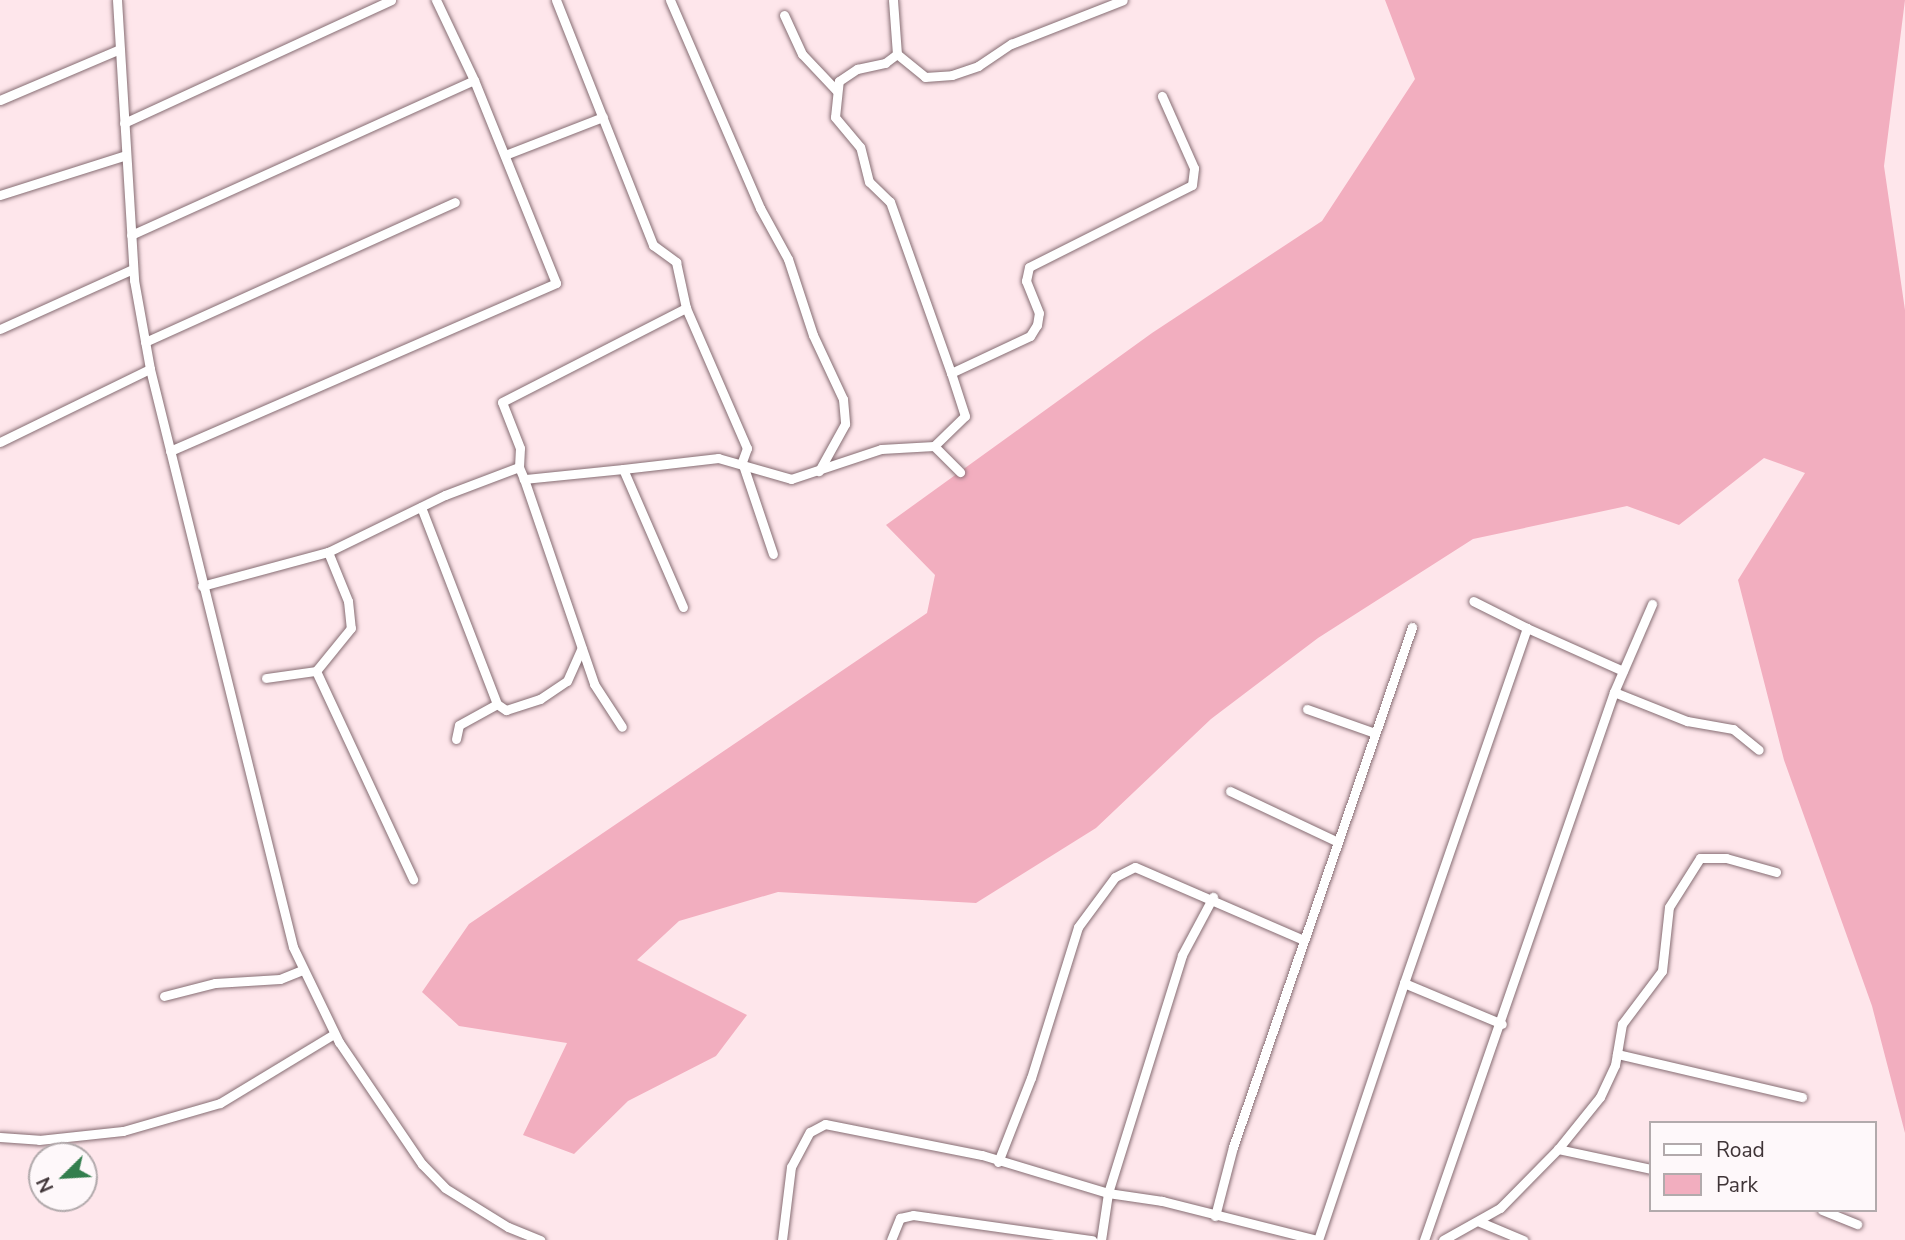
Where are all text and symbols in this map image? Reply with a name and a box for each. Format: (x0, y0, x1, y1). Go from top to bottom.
legend (1650, 1121, 1877, 1212)
text: Road (1716, 1136, 1765, 1164)
north arrow (28, 1142, 98, 1212)
text: Park (1716, 1171, 1758, 1199)
text: N (31, 1173, 60, 1197)

